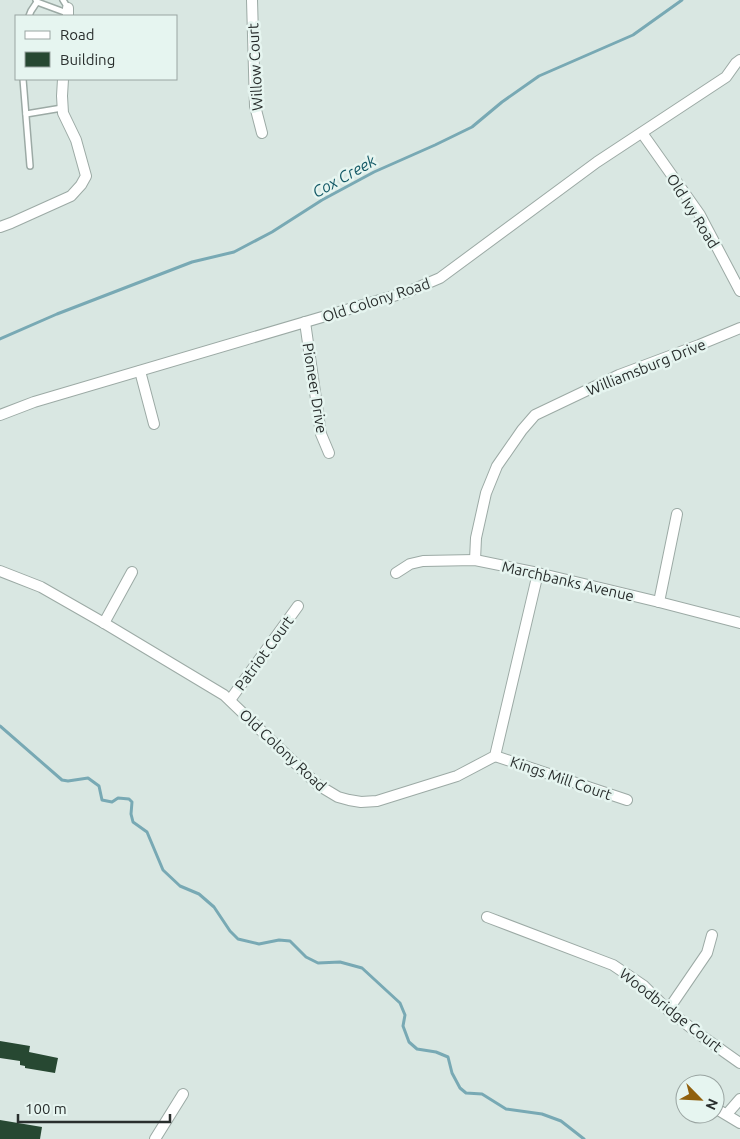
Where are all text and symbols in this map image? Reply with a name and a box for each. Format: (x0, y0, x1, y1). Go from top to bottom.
legend (15, 15, 178, 80)
street label: Willow Court (244, 23, 266, 111)
text: Road (60, 26, 95, 43)
text: Building (60, 51, 115, 68)
water label: Cox Creek (309, 151, 380, 201)
street label: Old Ivy Road (663, 171, 723, 251)
street label: Old Colony Road (320, 275, 432, 325)
street label: Williamsburg Drive (584, 335, 708, 399)
street label: Pioneer Drive (299, 342, 331, 434)
street label: Marchbanks Avenue (500, 558, 636, 604)
street label: Patriot Court (231, 612, 297, 694)
street label: Old Colony Road (236, 706, 330, 794)
street label: Kings Mill Court (508, 753, 614, 803)
street label: Woodbridge Court (616, 965, 726, 1055)
north arrow (675, 1074, 725, 1124)
scale bar (18, 1092, 170, 1124)
text: N (702, 1096, 721, 1112)
text: 100 m (25, 1100, 67, 1117)

